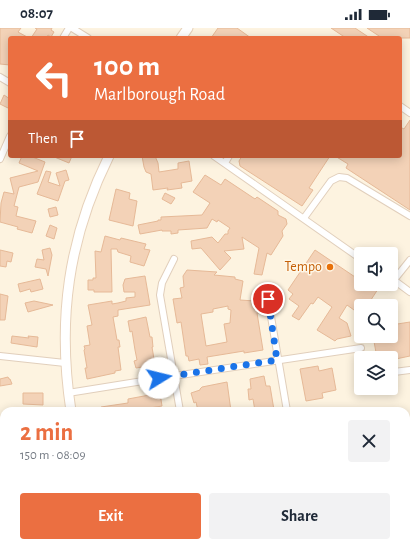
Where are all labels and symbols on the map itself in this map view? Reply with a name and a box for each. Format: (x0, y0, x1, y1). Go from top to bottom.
place label: Tempo (284, 260, 322, 274)
marker: Tempo (325, 262, 335, 272)
pin (251, 282, 285, 316)
position arrow (138, 357, 180, 399)

